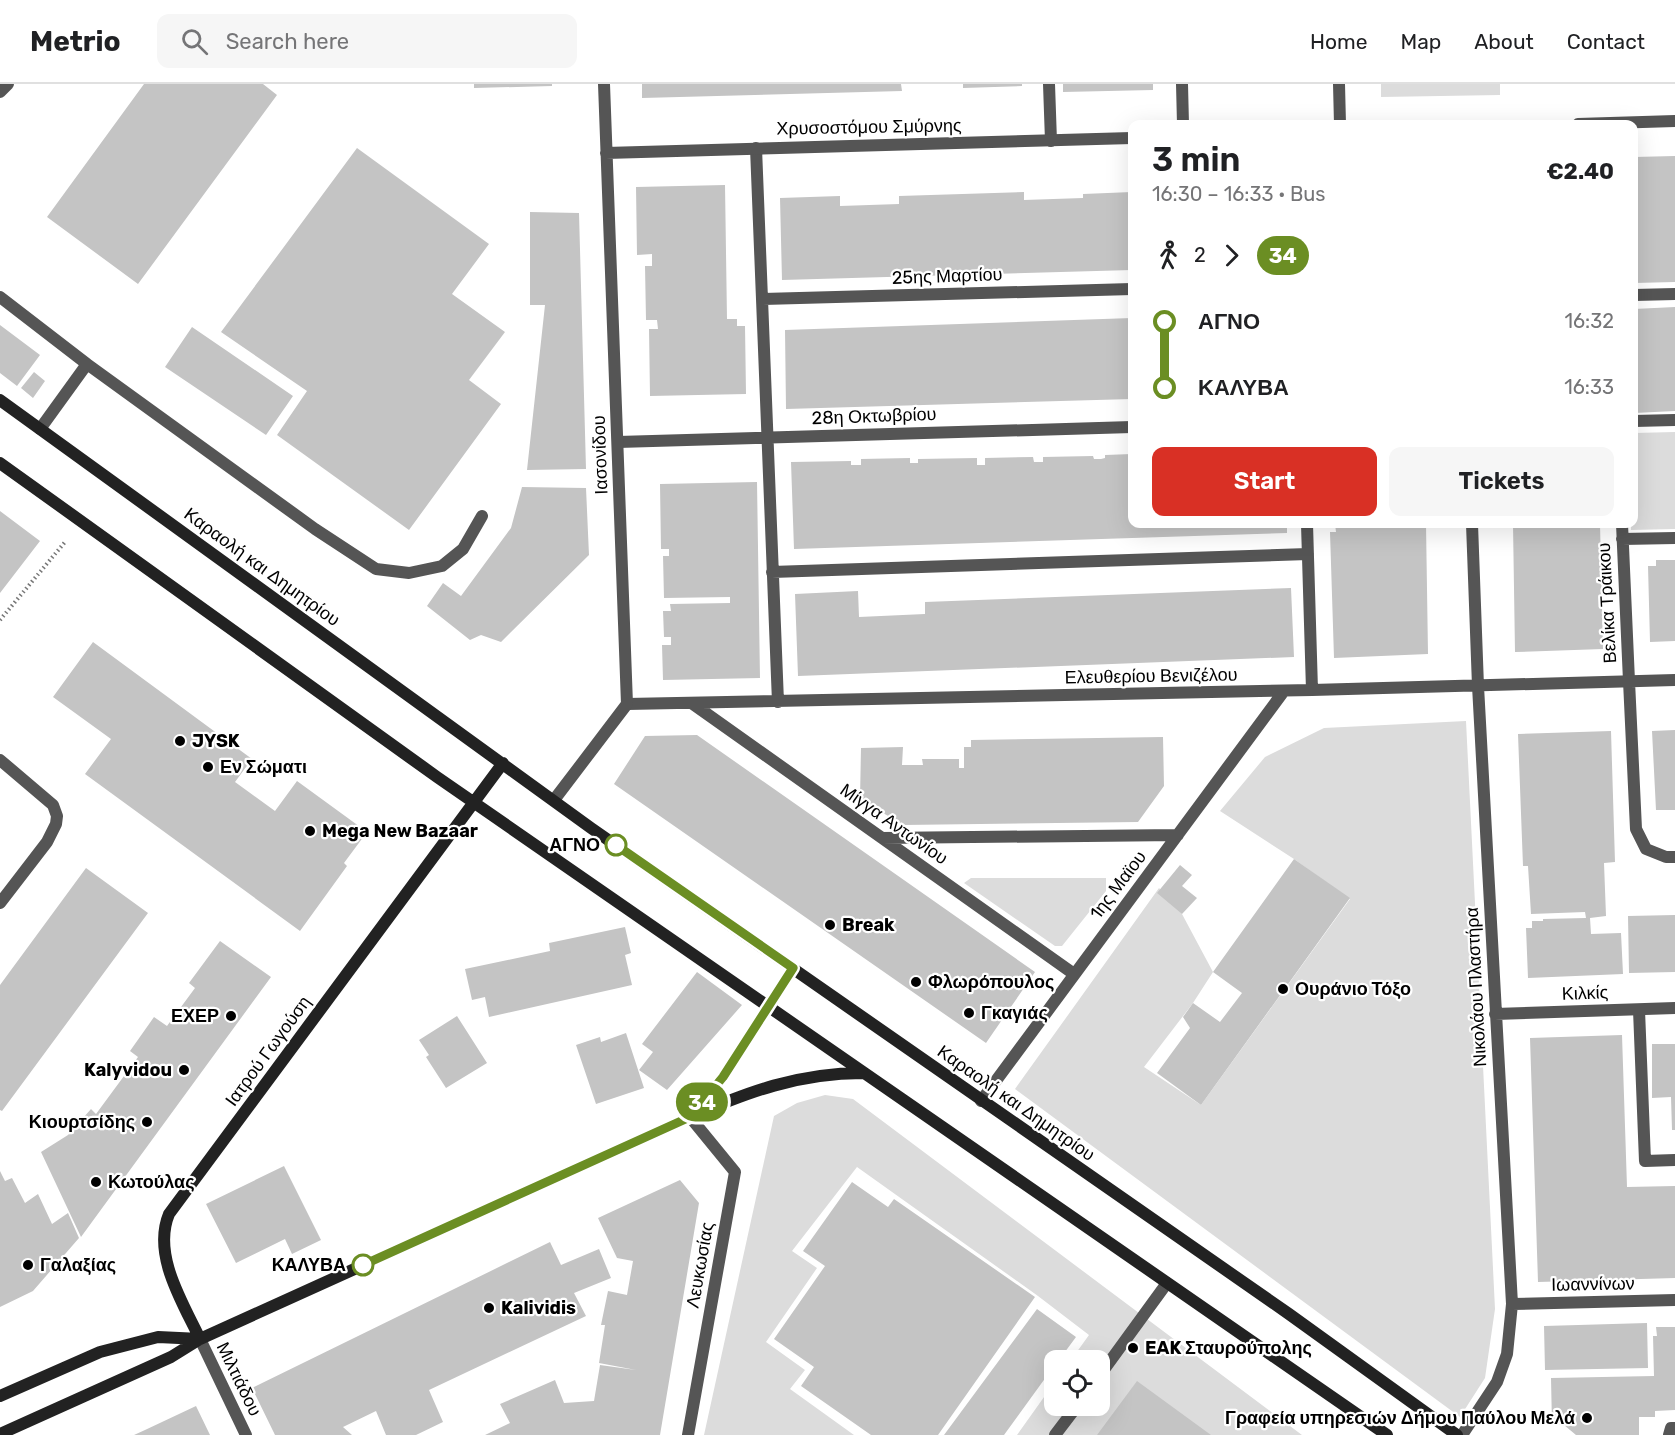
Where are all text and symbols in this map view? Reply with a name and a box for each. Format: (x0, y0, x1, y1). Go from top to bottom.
search box (157, 14, 577, 68)
text: Metrio (30, 25, 121, 58)
icon: search (178, 25, 211, 58)
text: Search here (226, 28, 349, 55)
text: Home (1310, 29, 1367, 54)
text: Map (1400, 29, 1441, 54)
text: About (1474, 29, 1534, 54)
text: Contact (1567, 29, 1645, 54)
street label: Χρυσοστόμου Σμύρνης (776, 114, 962, 140)
text: 3 min (1152, 140, 1240, 179)
text: €2.40 (1546, 158, 1614, 185)
text: 16:30 – 16:33 · Bus (1152, 182, 1326, 206)
icon: walk (1152, 239, 1185, 272)
icon: forward (1215, 239, 1248, 272)
text: 2 (1194, 243, 1206, 267)
text: 34 (1269, 243, 1297, 268)
street label: 25ης Μαρτίου (891, 263, 1003, 289)
text: ΑΓΝΟ (1198, 308, 1260, 335)
text: 16:32 (1565, 309, 1614, 333)
text: ΚΑΛΥΒΑ (1198, 374, 1289, 401)
text: 16:33 (1564, 375, 1614, 399)
street label: 28η Οκτωβρίου (811, 403, 937, 429)
street label: Ιασονίδου (588, 415, 612, 495)
button: Start (1152, 447, 1377, 516)
button: Tickets (1389, 447, 1614, 516)
street label: Καραολή και Δημητρίου (180, 503, 344, 631)
street label: Βελίκα Τράικου (1593, 542, 1621, 664)
street label: Ελευθερίου Βενιζέλου (1064, 663, 1238, 689)
place label: JYSK (192, 730, 240, 752)
marker: JYSK (173, 734, 187, 748)
place label: Εν Σώματι (220, 756, 307, 778)
marker: Εν Σώματι (201, 760, 215, 774)
street label: Μίγγα Αντωνίου (836, 779, 952, 869)
place label: Mega New Bazaar (322, 820, 478, 842)
marker: Mega New Bazaar (303, 824, 317, 838)
place label: ΑΓΝΟ (549, 834, 600, 856)
marker: ΑΓΝΟ (605, 834, 627, 856)
street label: 1ης Μαϊου (1085, 846, 1151, 924)
street label: Νικολάου Πλαστήρα (1461, 907, 1491, 1067)
place label: Break (842, 914, 895, 936)
marker: Break (823, 918, 837, 932)
place label: Φλωρόπουλος (928, 971, 1054, 993)
marker: Φλωρόπουλος (909, 975, 923, 989)
place label: Ουράνιο Τόξο (1295, 978, 1411, 1000)
street label: Κιλκίς (1561, 981, 1609, 1005)
marker: Ουράνιο Τόξο (1276, 982, 1290, 996)
street label: Ιατρού Γωγούση (221, 992, 315, 1110)
place label: Γκαγιάς (981, 1002, 1048, 1024)
place label: ΕΧΕΡ (171, 1005, 219, 1027)
marker: Γκαγιάς (962, 1006, 976, 1020)
marker: ΕΧΕΡ (224, 1009, 238, 1023)
street label: Καραολή και Δημητρίου (933, 1040, 1099, 1166)
place label: Kalyvidou (84, 1059, 172, 1081)
marker: Kalyvidou (177, 1063, 191, 1077)
line badge: 34 (675, 1082, 729, 1122)
text: 34 (688, 1090, 716, 1115)
place label: Κιουρτσίδης (29, 1111, 135, 1133)
marker: Κιουρτσίδης (140, 1115, 154, 1129)
place label: Κωτούλας (108, 1171, 195, 1193)
marker: Κωτούλας (89, 1175, 103, 1189)
street label: Λευκωσίας (682, 1220, 718, 1310)
place label: Γαλαξίας (40, 1254, 116, 1276)
place label: ΚΑΛΥΒΑ (272, 1254, 346, 1276)
marker: ΚΑΛΥΒΑ (352, 1254, 374, 1276)
marker: Γαλαξίας (21, 1258, 35, 1272)
street label: Ιωαννίνων (1551, 1272, 1635, 1296)
place label: Kalividis (501, 1297, 576, 1319)
marker: Kalividis (482, 1301, 496, 1315)
place label: EAK Σταυρούπολης (1145, 1337, 1312, 1359)
street label: Μιλτιάδου (212, 1339, 266, 1419)
marker: EAK Σταυρούπολης (1126, 1341, 1140, 1355)
map controls (1044, 1350, 1110, 1416)
button: locate (1044, 1350, 1110, 1416)
place label: Γραφεία υπηρεσιών Δήμου Παύλου Μελά (1225, 1407, 1575, 1429)
marker: Γραφεία υπηρεσιών Δήμου Παύλου Μελά (1580, 1411, 1594, 1425)

